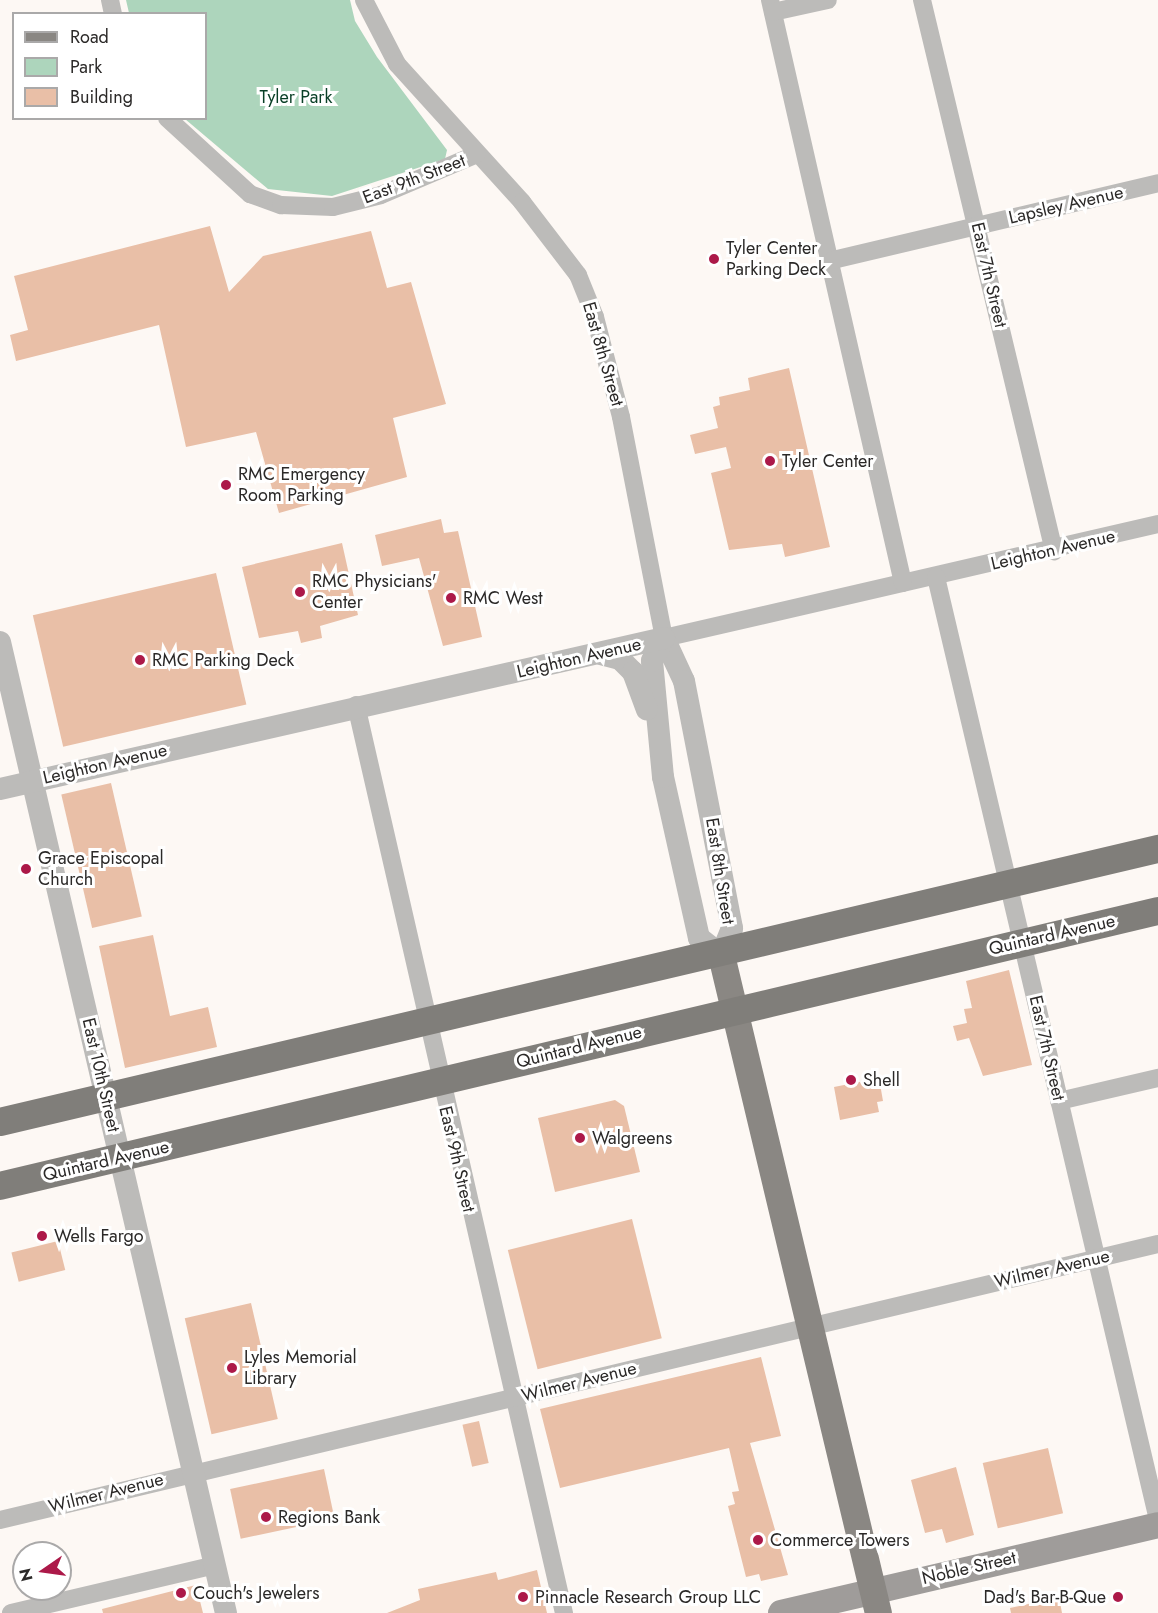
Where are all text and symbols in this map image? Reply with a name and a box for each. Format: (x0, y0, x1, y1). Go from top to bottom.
legend (12, 12, 207, 120)
text: Road (70, 24, 109, 50)
text: Park (70, 54, 102, 80)
text: Building (70, 84, 133, 110)
park label: Tyler Park (260, 86, 332, 108)
street label: East 9th Street (360, 150, 468, 208)
street label: Lapsley Avenue (1007, 181, 1125, 229)
street label: East 7th Street (966, 220, 1012, 330)
place label: Tyler Center Parking Deck (726, 238, 826, 280)
marker: Tyler Center Parking Deck (707, 252, 721, 266)
street label: East 8th Street (578, 299, 628, 409)
place label: Tyler Center (782, 450, 874, 472)
marker: Tyler Center (763, 454, 777, 468)
place label: RMC Emergency Room Parking (238, 464, 365, 506)
marker: RMC Emergency Room Parking (219, 478, 233, 492)
street label: Leighton Avenue (989, 525, 1117, 575)
place label: RMC Physicians' Center (312, 571, 437, 614)
marker: RMC Physicians' Center (293, 585, 307, 599)
place label: RMC West (463, 587, 543, 609)
marker: RMC West (444, 591, 458, 605)
street label: Leighton Avenue (515, 633, 643, 683)
place label: RMC Parking Deck (152, 649, 294, 671)
marker: RMC Parking Deck (133, 653, 147, 667)
street label: Leighton Avenue (41, 739, 169, 789)
street label: East 8th Street (701, 816, 739, 926)
place label: Grace Episcopal Church (38, 848, 164, 890)
marker: Grace Episcopal Church (19, 862, 33, 876)
street label: Quintard Avenue (987, 910, 1117, 960)
street label: East 7th Street (1024, 993, 1070, 1103)
street label: East 10th Street (77, 1016, 125, 1134)
street label: Quintard Avenue (514, 1021, 644, 1073)
place label: Shell (863, 1069, 900, 1091)
marker: Shell (844, 1073, 858, 1087)
street label: East 9th Street (434, 1104, 480, 1214)
place label: Walgreens (592, 1127, 672, 1149)
marker: Walgreens (573, 1131, 587, 1145)
street label: Quintard Avenue (41, 1136, 171, 1186)
place label: Wells Fargo (54, 1225, 144, 1247)
marker: Wells Fargo (35, 1229, 49, 1243)
street label: Wilmer Avenue (992, 1245, 1112, 1293)
place label: Lyles Memorial Library (244, 1347, 357, 1390)
street label: Wilmer Avenue (519, 1357, 639, 1407)
marker: Lyles Memorial Library (225, 1361, 239, 1375)
street label: Wilmer Avenue (46, 1468, 166, 1518)
place label: Regions Bank (278, 1506, 380, 1528)
marker: Regions Bank (259, 1510, 273, 1524)
place label: Commerce Towers (770, 1529, 909, 1551)
marker: Commerce Towers (751, 1533, 765, 1547)
north arrow (12, 1541, 72, 1601)
street label: Noble Street (920, 1547, 1018, 1589)
text: N (13, 1566, 39, 1583)
place label: Couch's Jewelers (193, 1582, 320, 1604)
marker: Couch's Jewelers (174, 1586, 188, 1600)
place label: Pinnacle Research Group LLC (535, 1586, 761, 1608)
place label: Dad's Bar-B-Que (983, 1586, 1106, 1608)
marker: Pinnacle Research Group LLC (516, 1590, 530, 1604)
marker: Dad's Bar-B-Que (1111, 1590, 1125, 1604)

